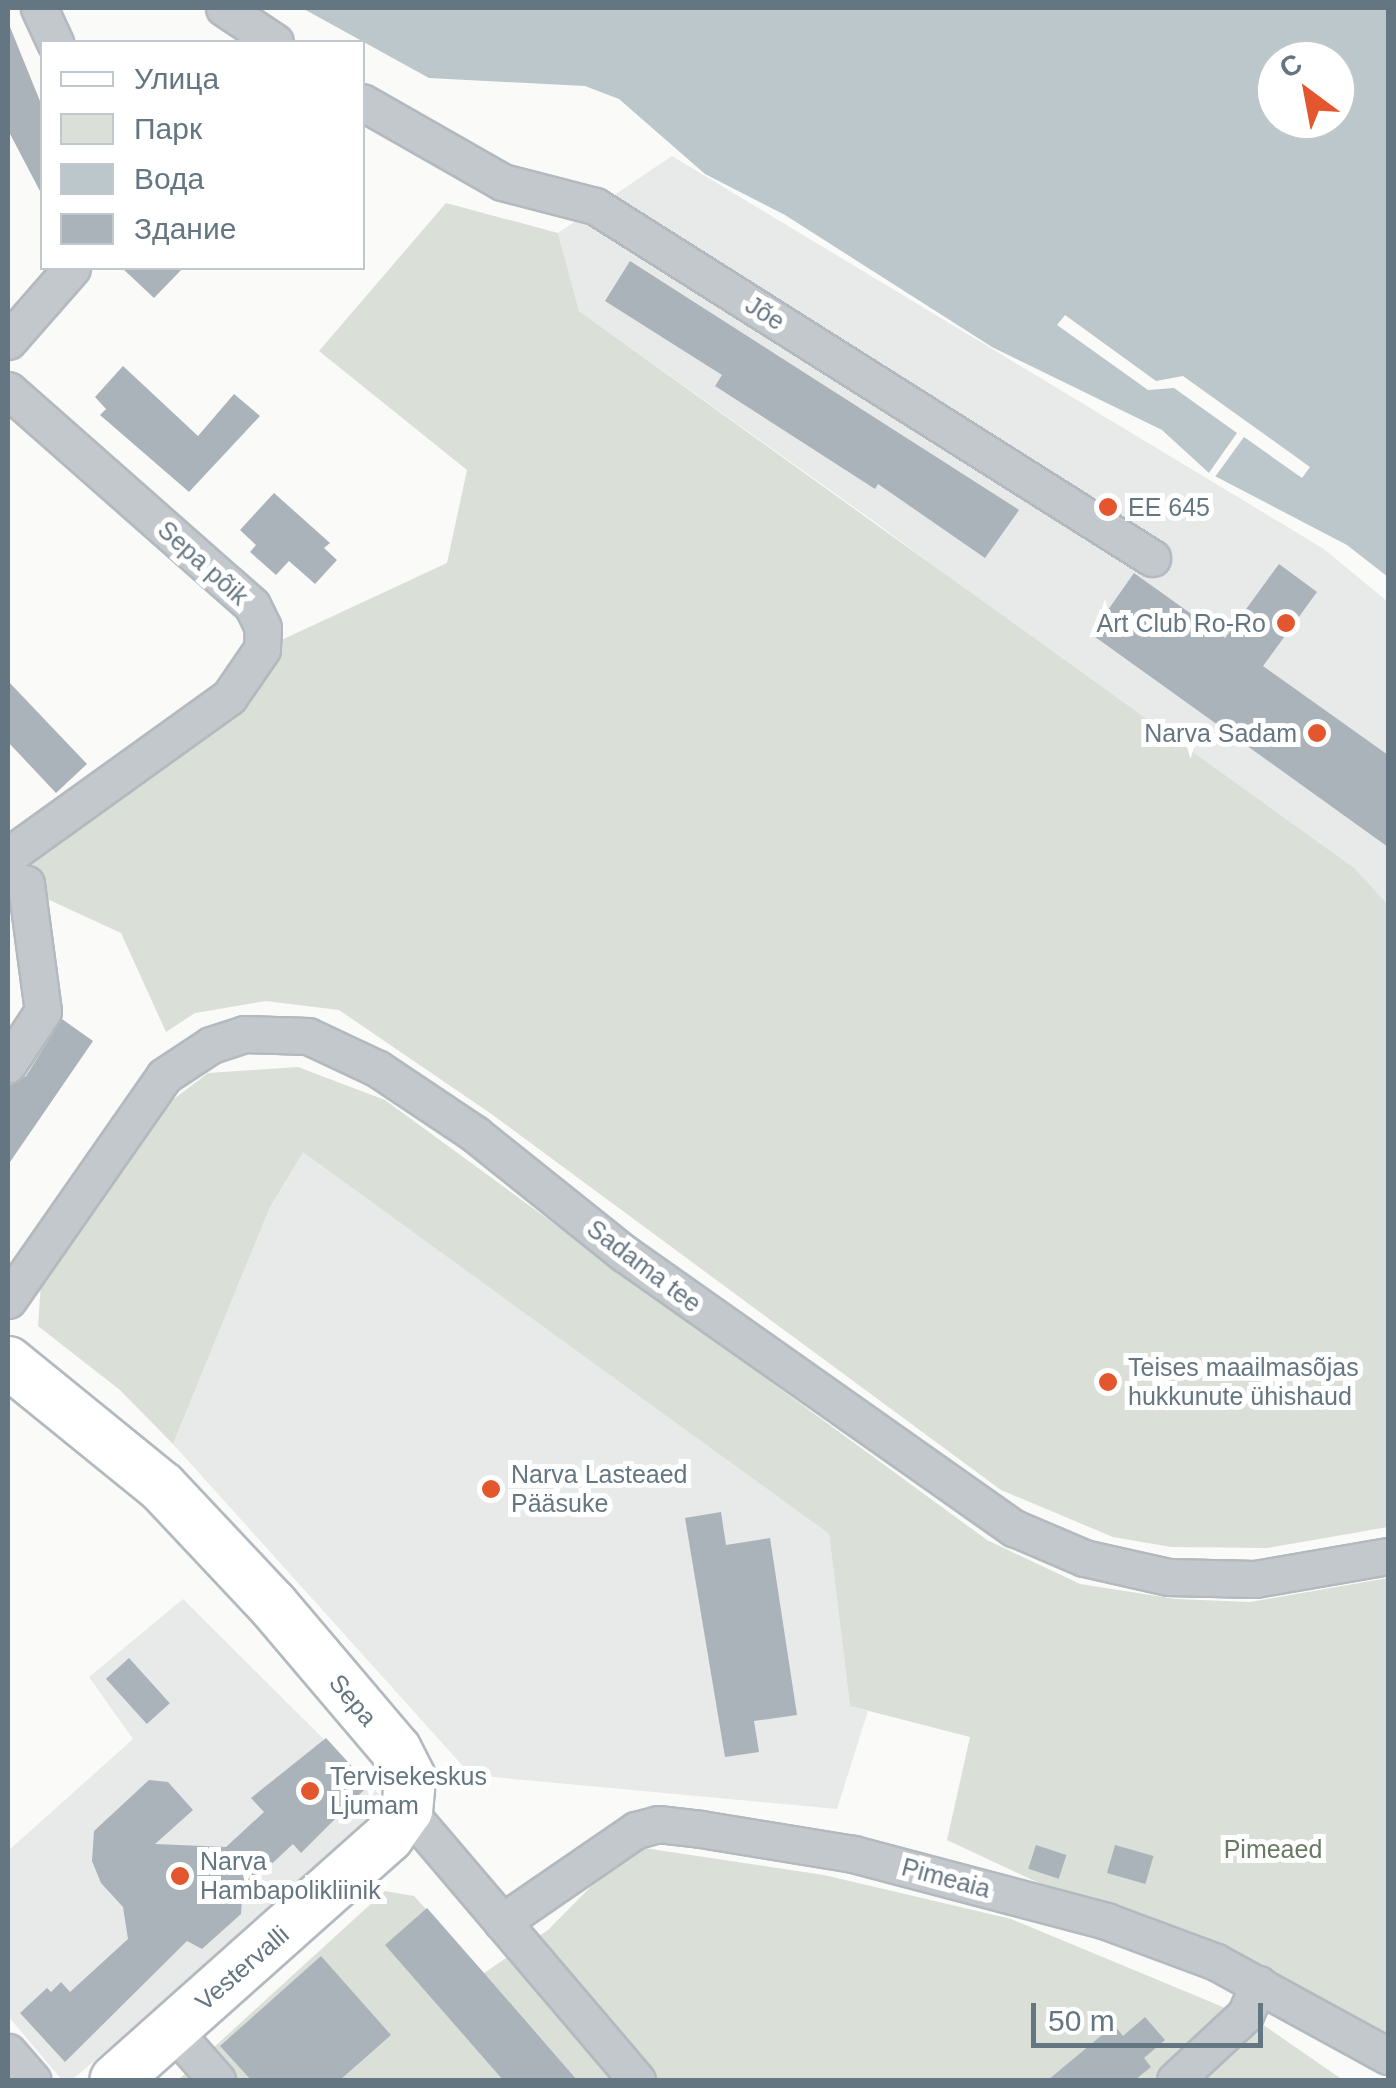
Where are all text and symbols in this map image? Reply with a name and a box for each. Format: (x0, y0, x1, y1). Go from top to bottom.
legend (40, 40, 365, 270)
north arrow (1256, 40, 1356, 140)
text: С (1274, 47, 1308, 84)
text: Улица (134, 62, 219, 95)
text: Парк (134, 112, 202, 145)
text: Вода (134, 162, 204, 195)
text: Здание (134, 212, 236, 245)
street label: Jõe (740, 290, 790, 336)
place label: EE 645 (1128, 492, 1210, 522)
marker: EE 645 (1097, 496, 1119, 518)
street label: Sepa põik (152, 515, 254, 611)
place label: Art Club Ro-Ro (1097, 608, 1266, 638)
marker: Art Club Ro-Ro (1275, 612, 1297, 634)
place label: Narva Sadam (1144, 718, 1297, 748)
marker: Narva Sadam (1306, 722, 1328, 744)
street label: Sadama tee (581, 1213, 707, 1319)
place label: Teises maailmasõjas hukkunute ühishaud (1128, 1353, 1359, 1412)
marker: Teises maailmasõjas hukkunute ühishaud (1097, 1371, 1119, 1393)
place label: Narva Lasteaed Pääsuke (511, 1460, 688, 1519)
marker: Narva Lasteaed Pääsuke (480, 1478, 502, 1500)
street label: Sepa (323, 1668, 383, 1732)
place label: Tervisekeskus Ljumam (330, 1762, 487, 1821)
marker: Tervisekeskus Ljumam (299, 1780, 321, 1802)
park label: Pimeaed (1224, 1834, 1322, 1864)
place label: Narva Hambapolikliinik (200, 1847, 381, 1906)
street label: Pimeaia (898, 1852, 994, 1904)
marker: Narva Hambapolikliinik (169, 1865, 191, 1887)
street label: Vestervalli (189, 1919, 295, 2017)
scale bar (1036, 1983, 1268, 2045)
text: 50 m (1048, 2004, 1115, 2037)

